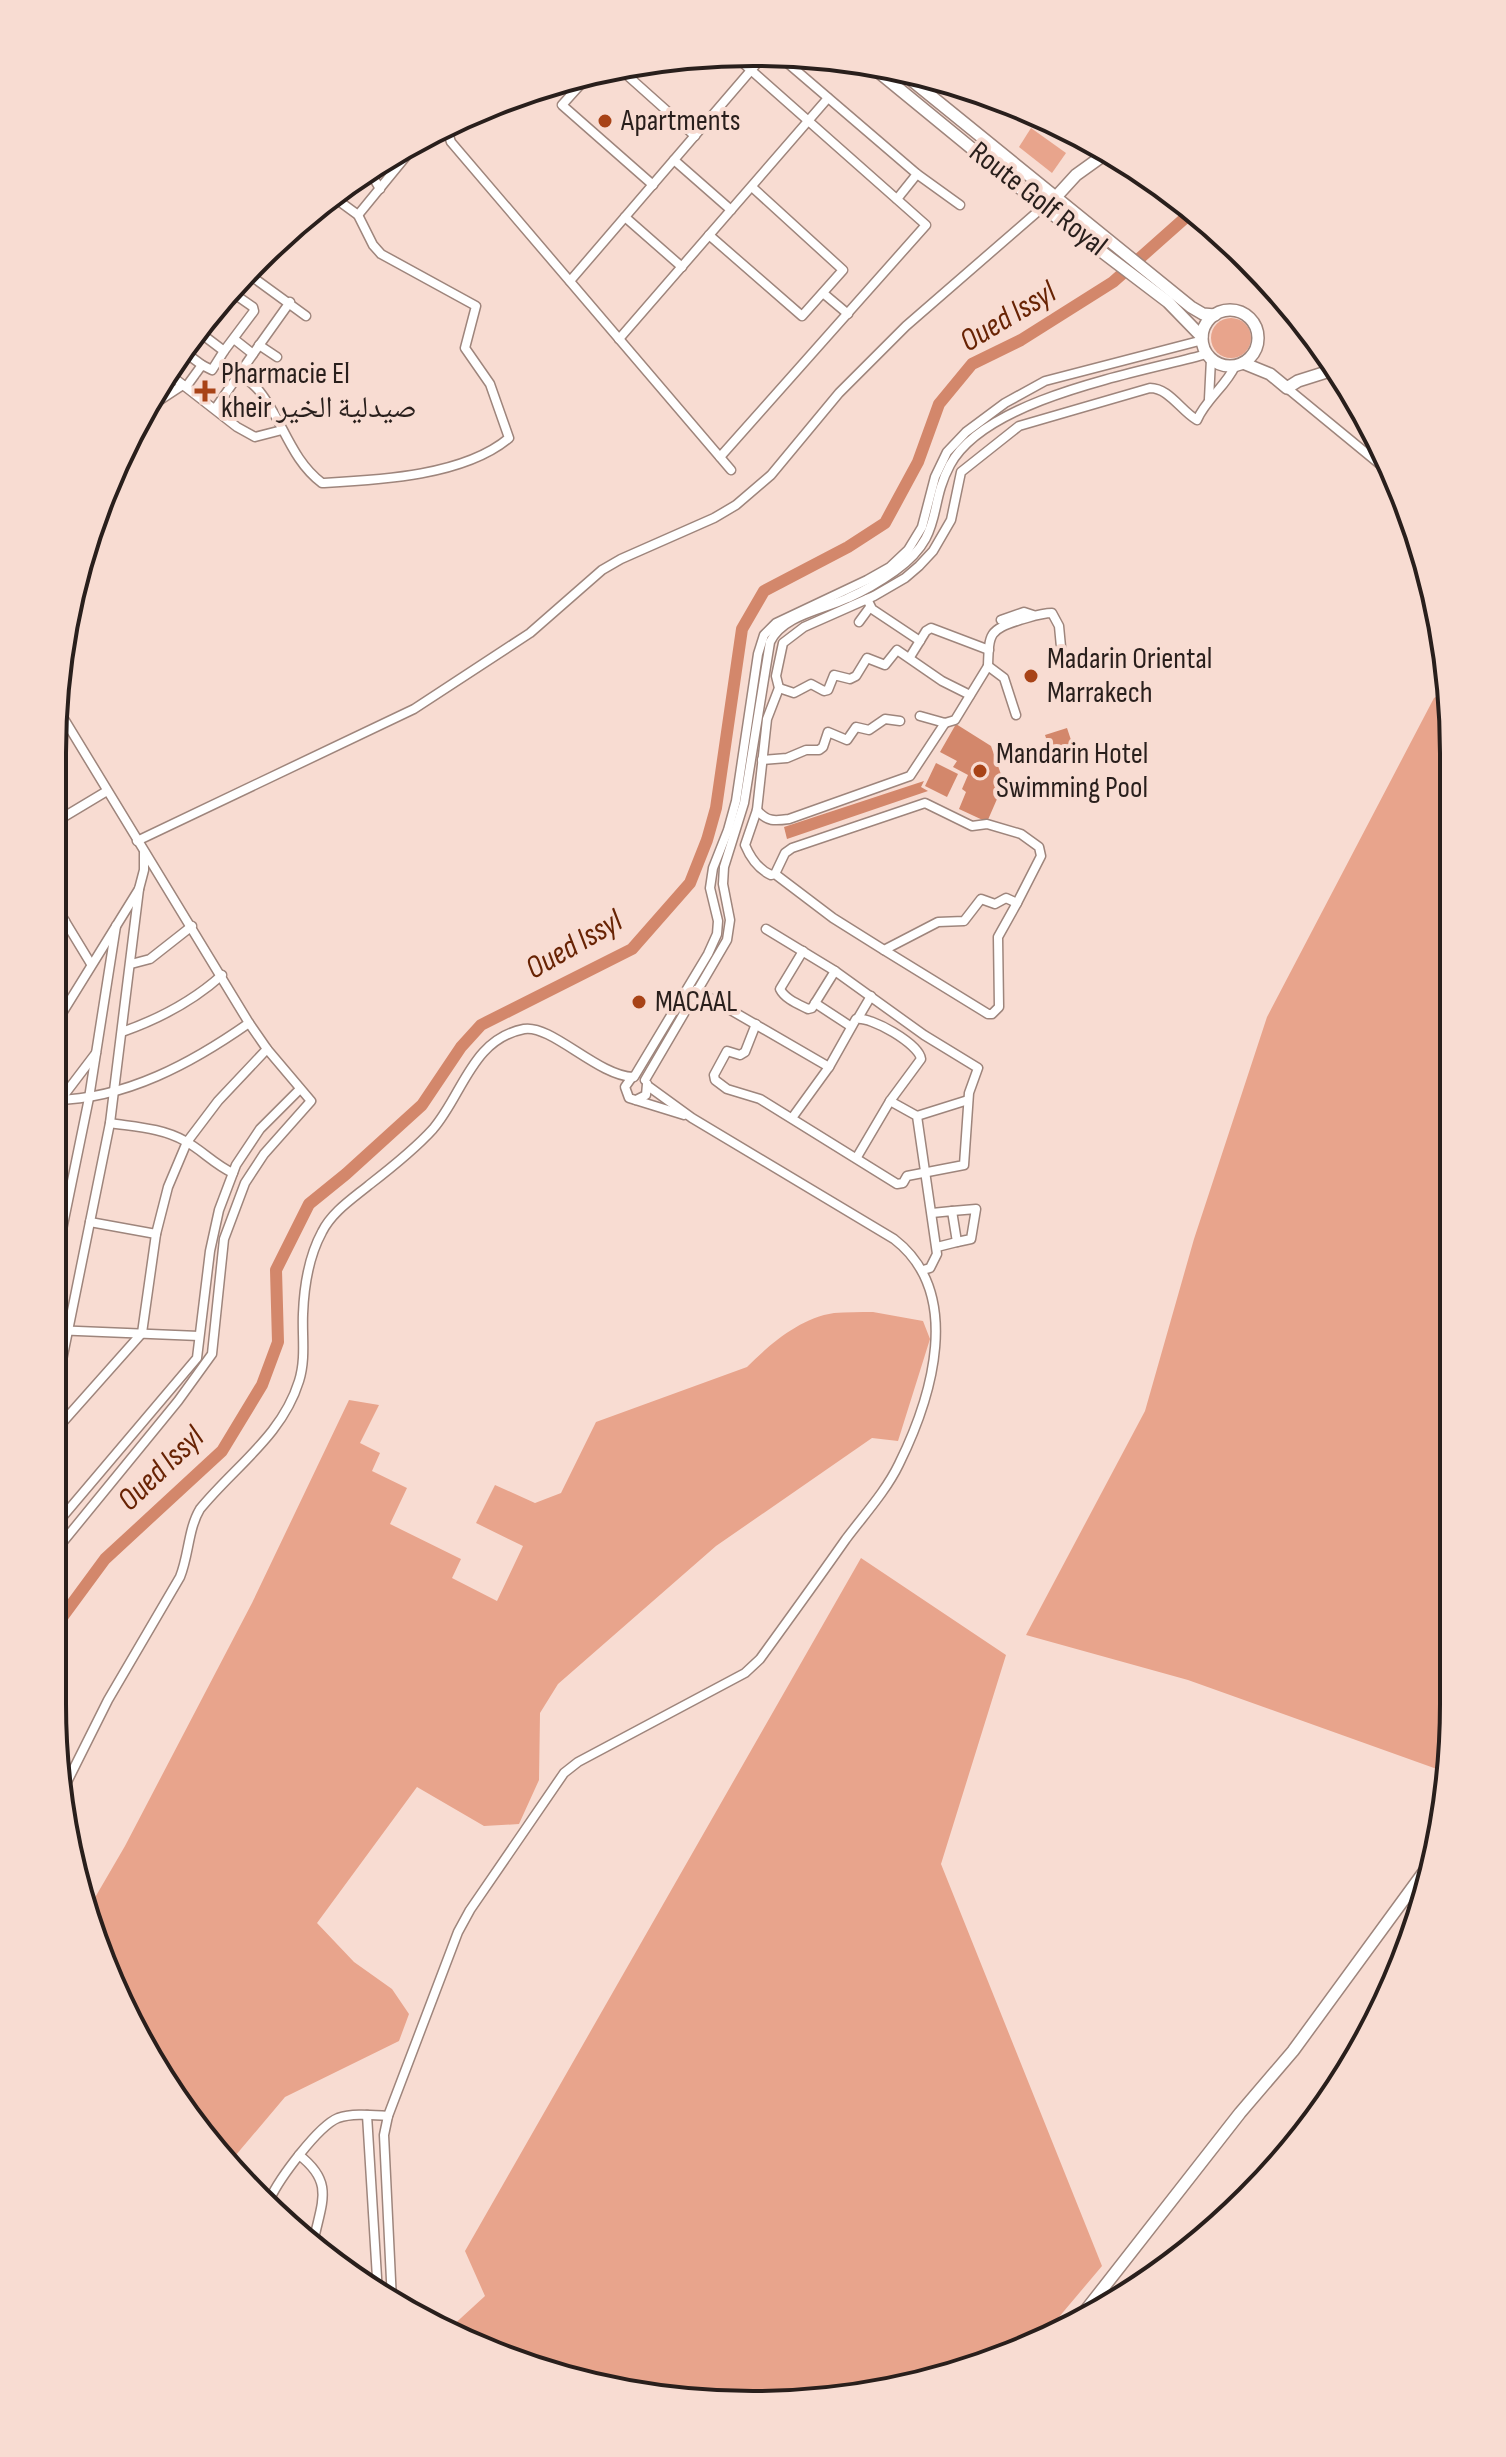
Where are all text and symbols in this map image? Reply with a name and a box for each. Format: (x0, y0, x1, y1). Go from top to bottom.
place label: Apartments (620, 103, 741, 139)
marker: Apartments (596, 112, 614, 130)
street label: Route Golf Royal (962, 134, 1114, 264)
water label: Oued Issyl (953, 273, 1064, 361)
place label: Pharmacie El kheir صيدلية الخير (221, 356, 417, 426)
marker: Pharmacie El kheir صيدلية الخير (196, 382, 214, 400)
place label: Madarin Oriental Marrakech (1047, 641, 1212, 711)
marker: Madarin Oriental Marrakech (1022, 667, 1040, 685)
place label: Mandarin Hotel Swimming Pool (996, 736, 1148, 806)
marker: Mandarin Hotel Swimming Pool (971, 762, 989, 780)
water label: Oued Issyl (519, 901, 630, 988)
place label: MACAAL (655, 984, 737, 1020)
marker: MACAAL (630, 993, 648, 1011)
water label: Oued Issyl (110, 1418, 213, 1520)

